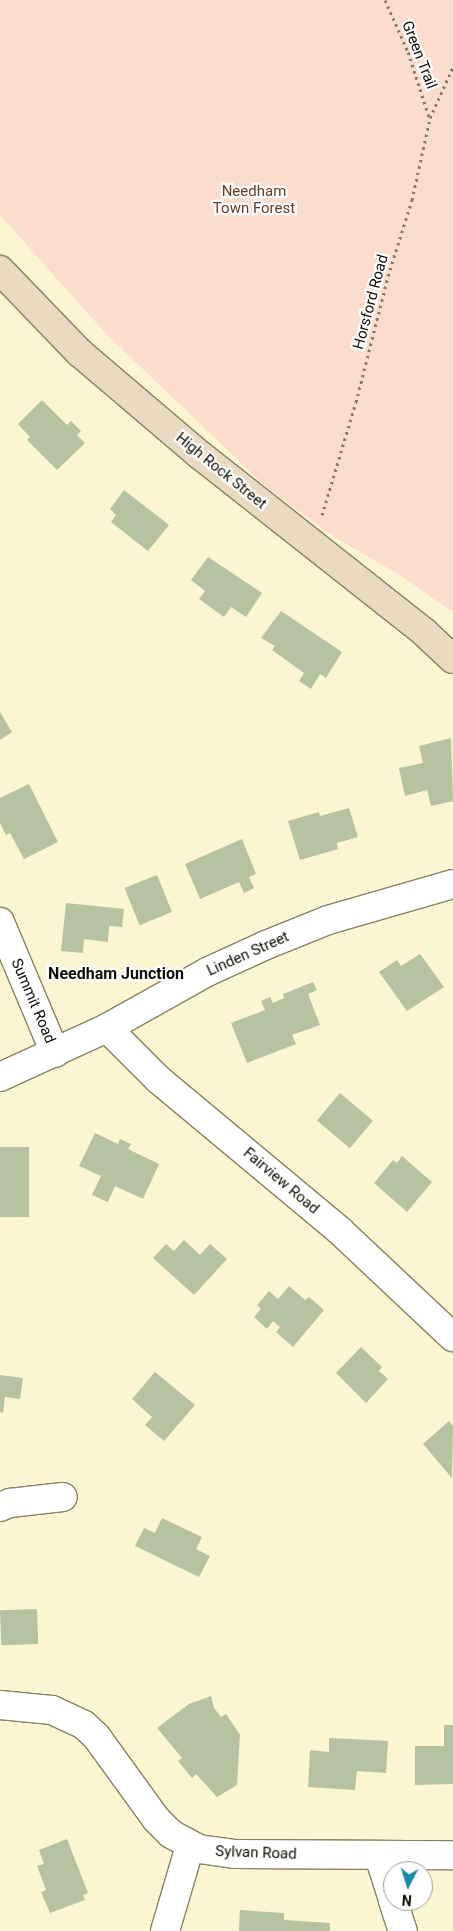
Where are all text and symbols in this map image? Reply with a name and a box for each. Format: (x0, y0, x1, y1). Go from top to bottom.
street label: Green Trail (398, 18, 440, 92)
park label: Needham Town Forest (213, 182, 295, 217)
street label: Horsford Road (350, 253, 392, 351)
street label: High Rock Street (172, 429, 270, 513)
street label: Linden Street (204, 928, 292, 980)
street label: Summit Road (7, 956, 59, 1046)
district label: Needham Junction (48, 964, 184, 984)
street label: Fairview Road (239, 1144, 323, 1218)
street label: Sylvan Road (215, 1843, 297, 1863)
north arrow (383, 1861, 433, 1911)
text: N (401, 1892, 412, 1908)

